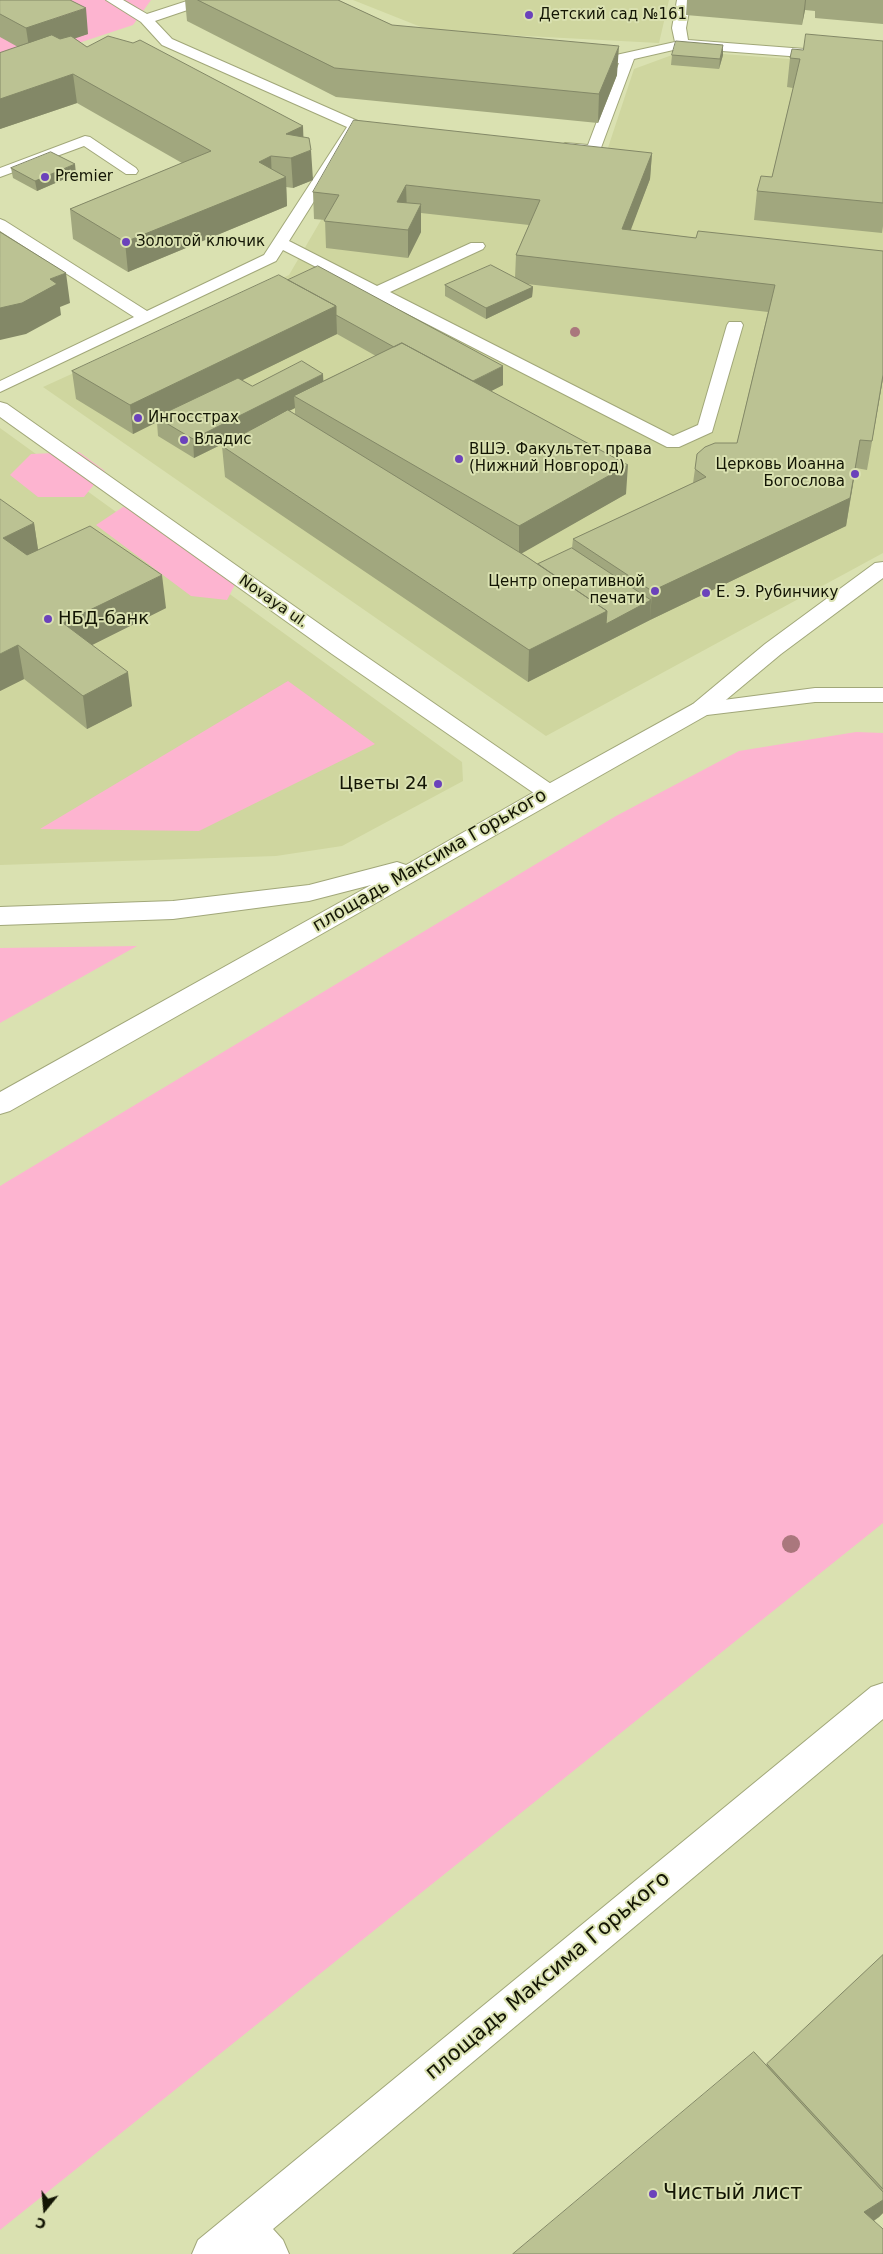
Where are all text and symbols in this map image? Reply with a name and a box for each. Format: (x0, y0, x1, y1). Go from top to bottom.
place label: Детский сад №161 (539, 6, 687, 24)
marker: Детский сад №161 (523, 9, 535, 21)
place label: Premier (55, 168, 113, 186)
marker: Premier (39, 171, 51, 183)
place label: Золотой ключик (136, 233, 265, 251)
marker: Золотой ключик (120, 236, 132, 248)
place label: Ингосстрах (148, 409, 239, 427)
marker: Ингосстрах (132, 412, 144, 424)
place label: Владис (194, 431, 251, 449)
marker: Владис (178, 434, 190, 446)
place label: ВШЭ. Факультет права (Нижний Новгород) (469, 441, 652, 476)
marker: ВШЭ. Факультет права (Нижний Новгород) (453, 453, 465, 465)
place label: Церковь Иоанна Богослова (716, 456, 845, 491)
marker: Церковь Иоанна Богослова (849, 468, 861, 480)
street label: Novaya ul. (235, 572, 311, 632)
place label: Центр оперативной печати (488, 573, 645, 608)
place label: Е. Э. Рубинчику (716, 584, 838, 602)
marker: Центр оперативной печати (649, 585, 661, 597)
marker: Е. Э. Рубинчику (700, 587, 712, 599)
place label: НБД-банк (58, 608, 149, 630)
marker: НБД-банк (42, 613, 54, 625)
place label: Цветы 24 (339, 773, 428, 795)
marker: Цветы 24 (432, 778, 444, 790)
street label: площадь Максима Горького (309, 785, 551, 937)
street label: площадь Максима Горького (421, 1866, 675, 2086)
place label: Чистый лист (663, 2181, 803, 2207)
north arrow (20, 2184, 70, 2234)
marker: Чистый лист (647, 2188, 659, 2200)
text: С (33, 2214, 48, 2232)

